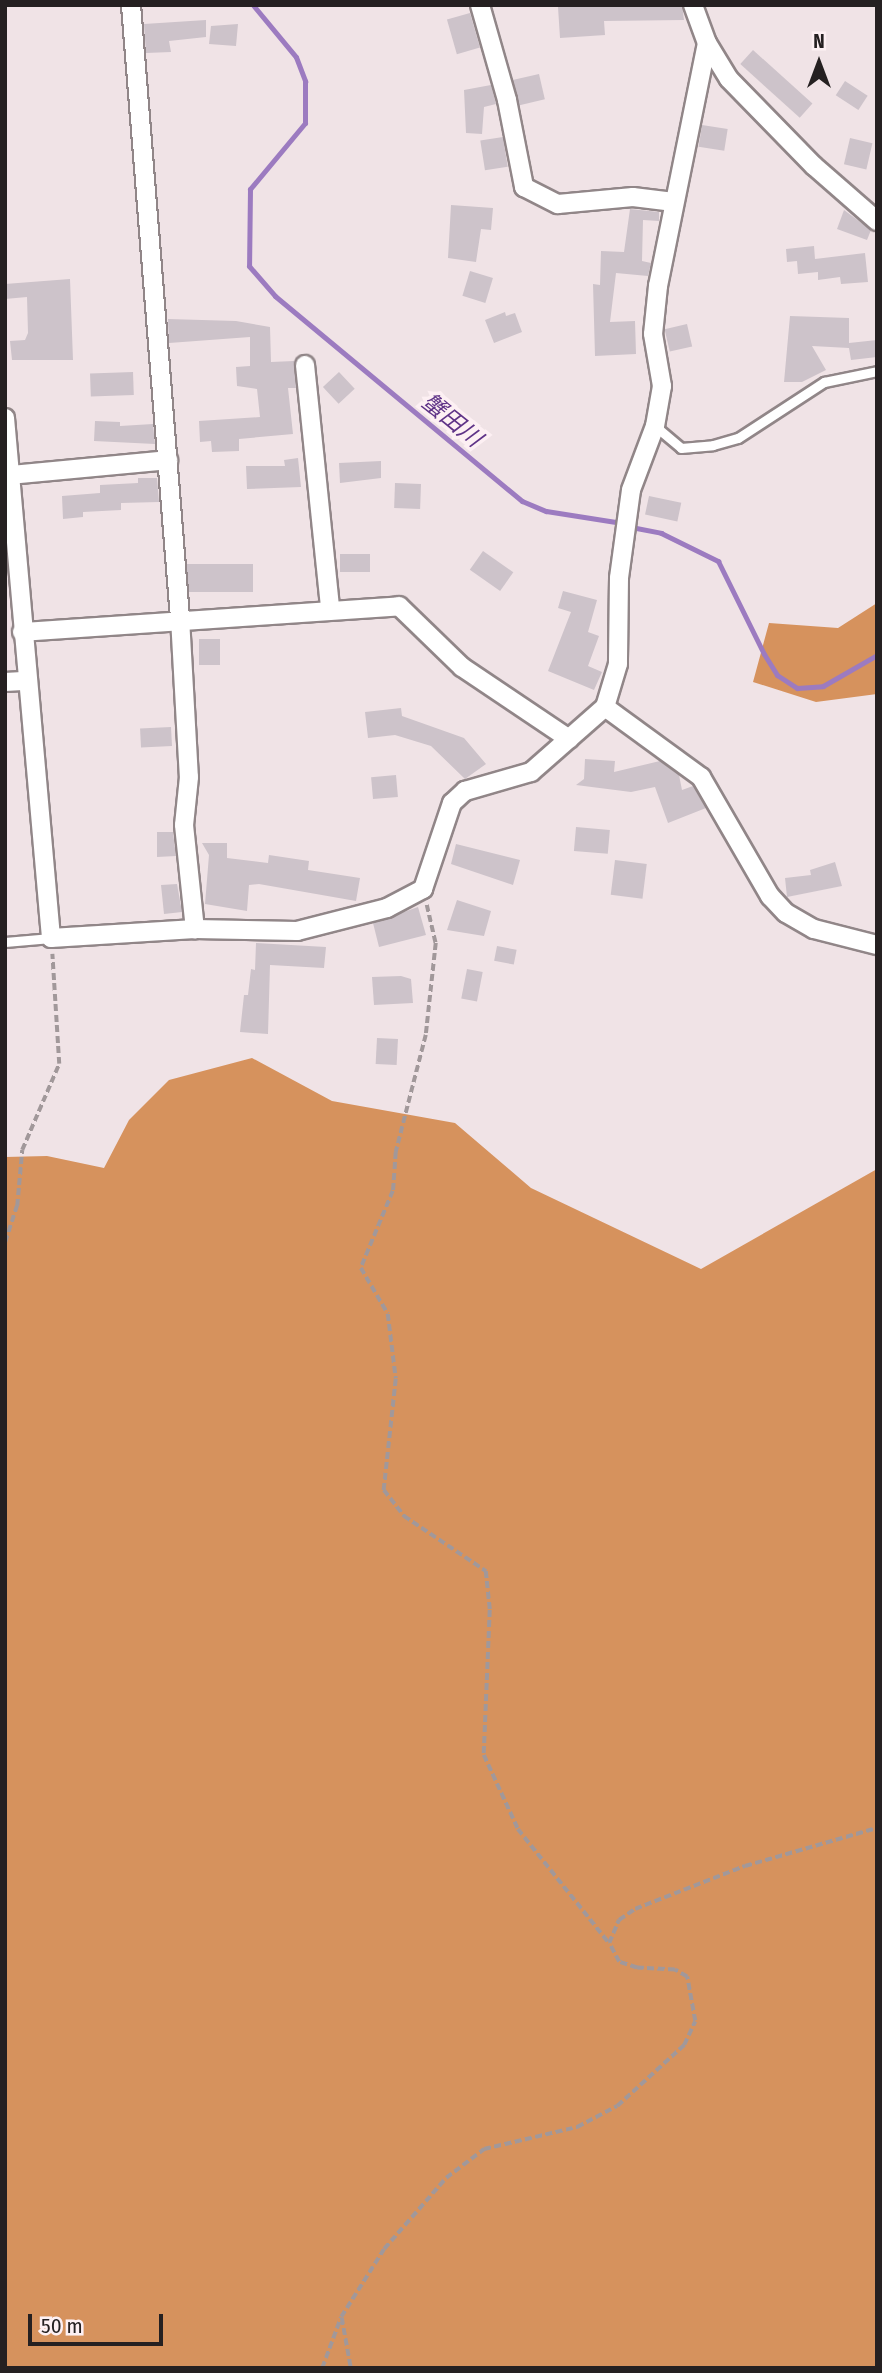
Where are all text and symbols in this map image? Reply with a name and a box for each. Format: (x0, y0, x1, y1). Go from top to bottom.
north arrow (784, 28, 854, 98)
text: N (813, 30, 825, 53)
water label: 蟹田川 (417, 388, 487, 452)
scale bar (32, 2300, 166, 2344)
text: 50 m (41, 2313, 83, 2339)

